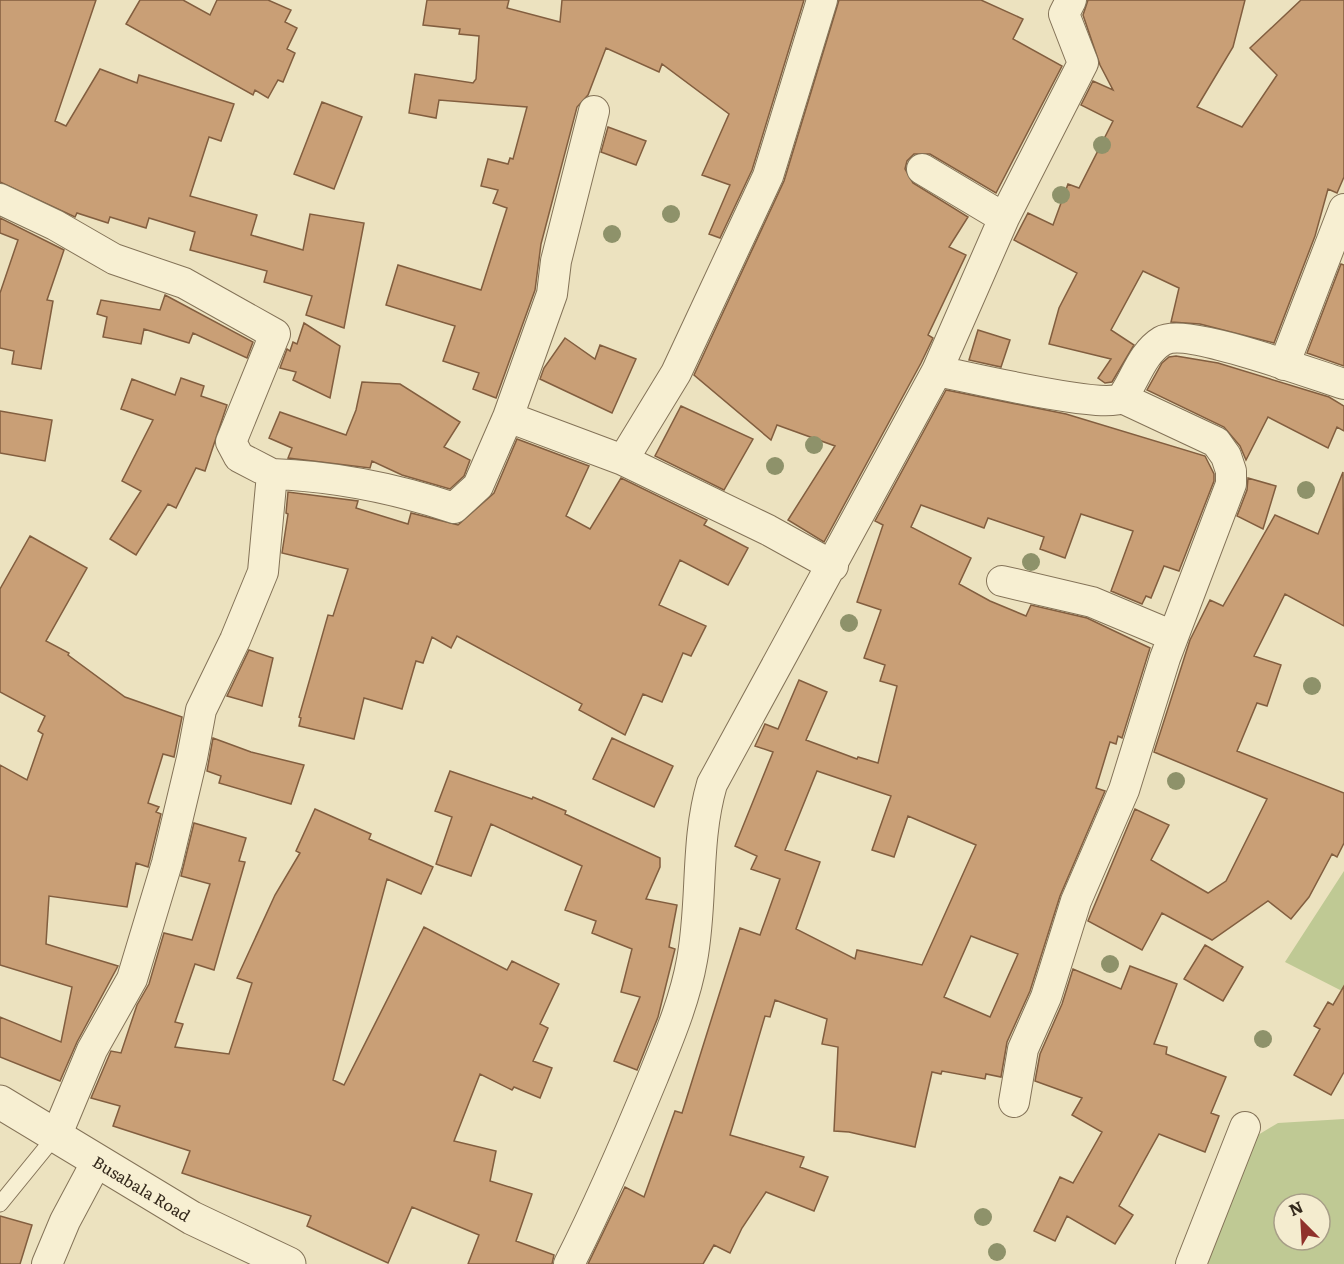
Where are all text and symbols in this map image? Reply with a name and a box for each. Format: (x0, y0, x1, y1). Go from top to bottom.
street label: Busabala Road (89, 1149, 196, 1227)
north arrow (1272, 1192, 1332, 1252)
text: N (1284, 1194, 1307, 1221)

